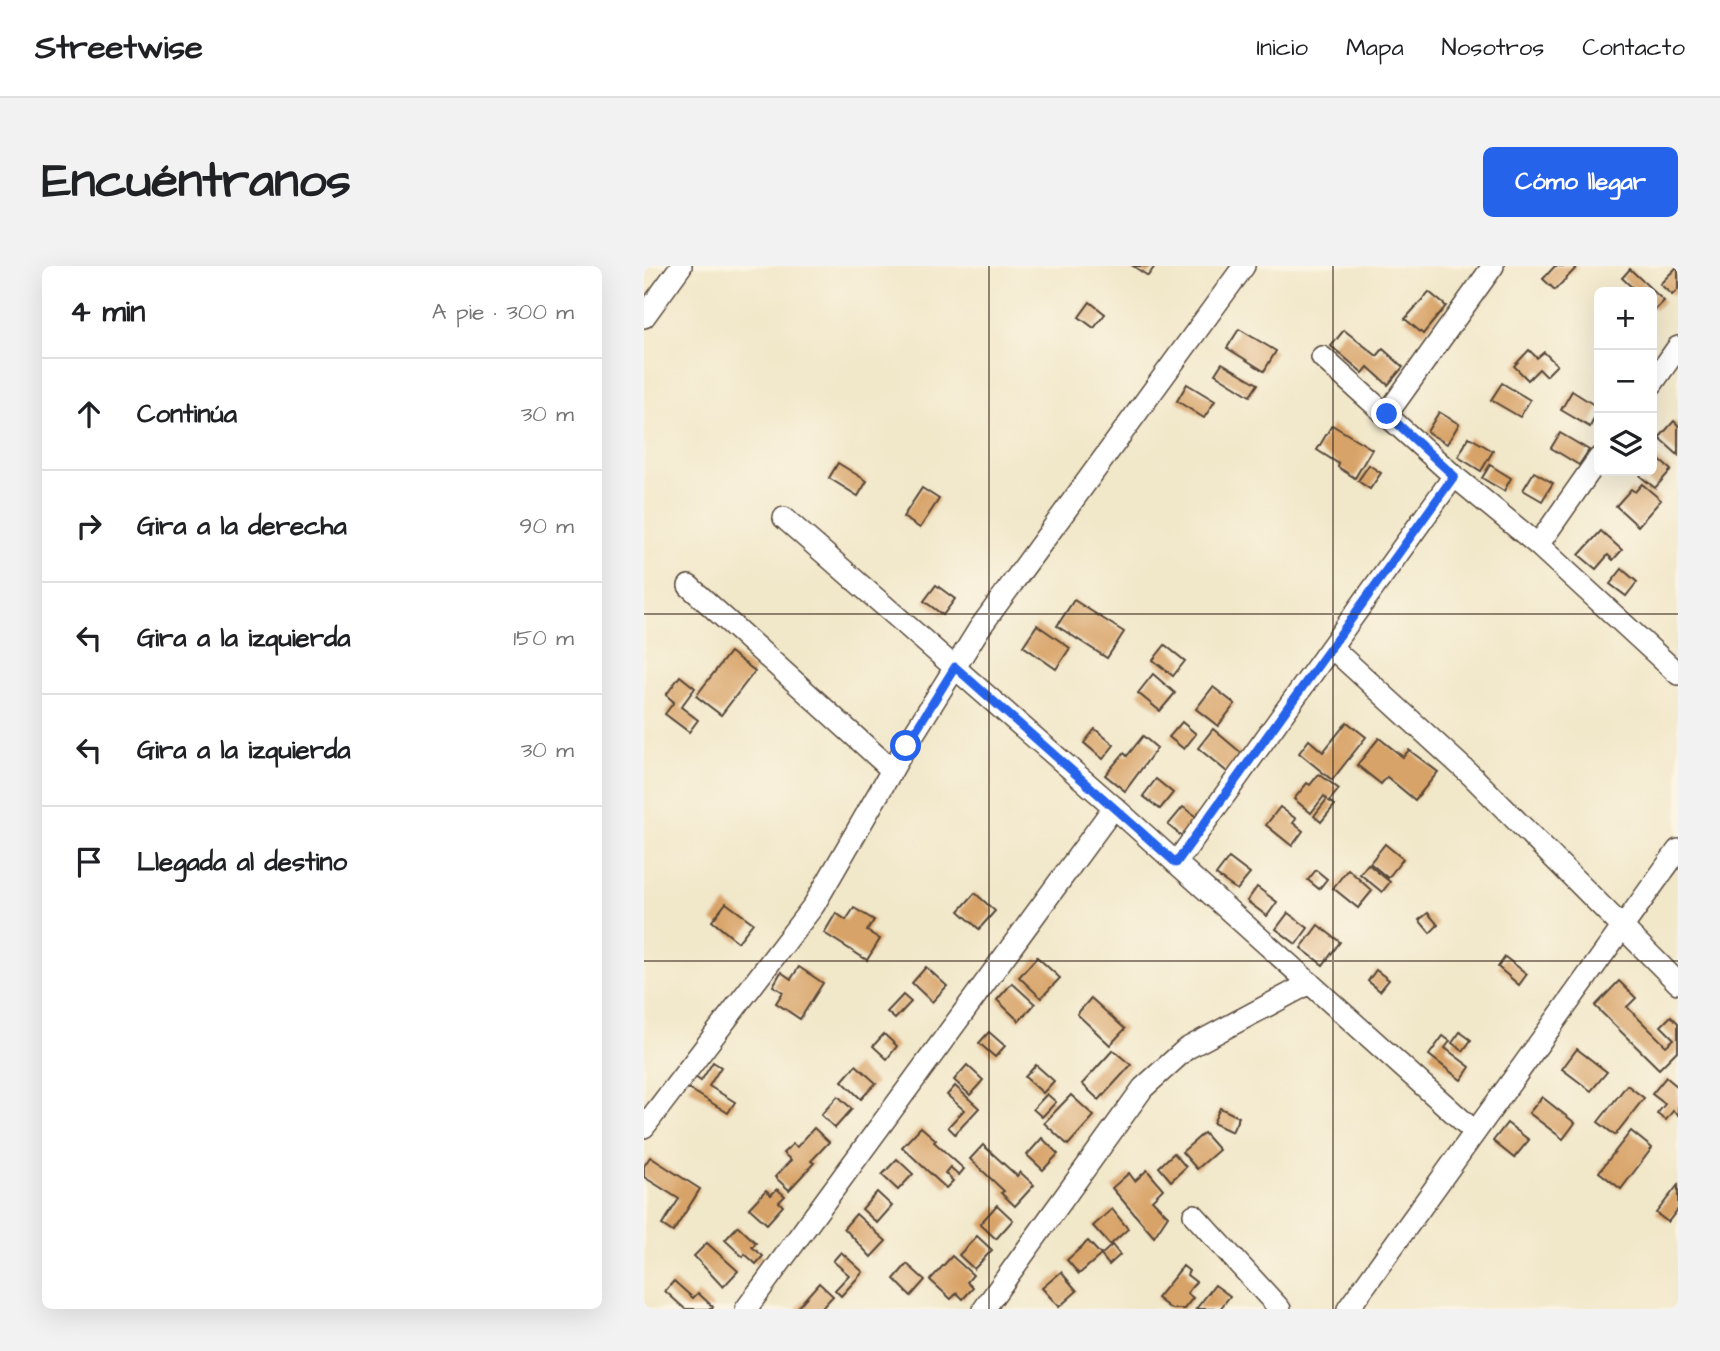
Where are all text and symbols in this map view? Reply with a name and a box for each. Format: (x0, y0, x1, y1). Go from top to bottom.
text: Streetwise (35, 25, 203, 71)
text: Inicio (1256, 31, 1308, 65)
text: Mapa (1346, 31, 1404, 65)
text: Nosotros (1442, 31, 1544, 65)
text: Contacto (1582, 31, 1685, 65)
button: Cómo llegar (1483, 147, 1678, 217)
text: Encuéntranos (42, 148, 351, 216)
map controls (1594, 287, 1657, 476)
button: + (1594, 287, 1657, 350)
text: 4 min (70, 291, 145, 333)
text: A pie · 300 m (432, 296, 574, 328)
button: − (1594, 350, 1657, 413)
icon: ahead (70, 395, 108, 433)
text: Continúa (137, 396, 237, 432)
text: 30 m (521, 398, 574, 430)
route end (1371, 398, 1402, 429)
button: layers (1594, 413, 1657, 476)
icon: right (70, 507, 108, 545)
text: Gira a la derecha (137, 508, 347, 544)
text: 90 m (519, 510, 574, 542)
icon: left (70, 619, 108, 657)
text: Gira a la izquierda (137, 620, 351, 656)
text: 150 m (513, 622, 574, 654)
route start (890, 730, 921, 761)
icon: left (70, 731, 108, 769)
text: Gira a la izquierda (137, 732, 351, 768)
text: 30 m (521, 734, 574, 766)
icon: arrive (70, 843, 108, 881)
text: Llegada al destino (137, 844, 347, 880)

